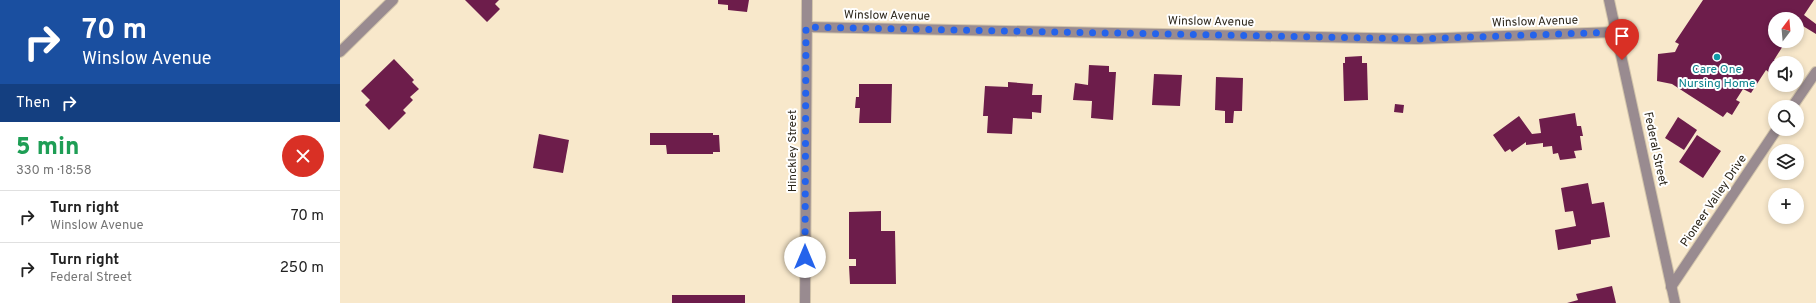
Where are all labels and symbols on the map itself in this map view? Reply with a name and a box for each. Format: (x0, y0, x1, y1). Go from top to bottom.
street label: Winslow Avenue (844, 7, 930, 25)
street label: Winslow Avenue (1492, 12, 1578, 32)
north arrow (1768, 12, 1804, 48)
street label: Winslow Avenue (1168, 13, 1254, 31)
pin (1605, 19, 1639, 60)
marker: Care One Nursing Home (1712, 52, 1722, 62)
place label: Care One Nursing Home (1679, 62, 1755, 92)
street label: Hinckley Street (785, 110, 801, 192)
street label: Federal Street (1639, 110, 1671, 188)
street label: Pioneer Valley Drive (1677, 152, 1751, 250)
position arrow (784, 236, 826, 278)

